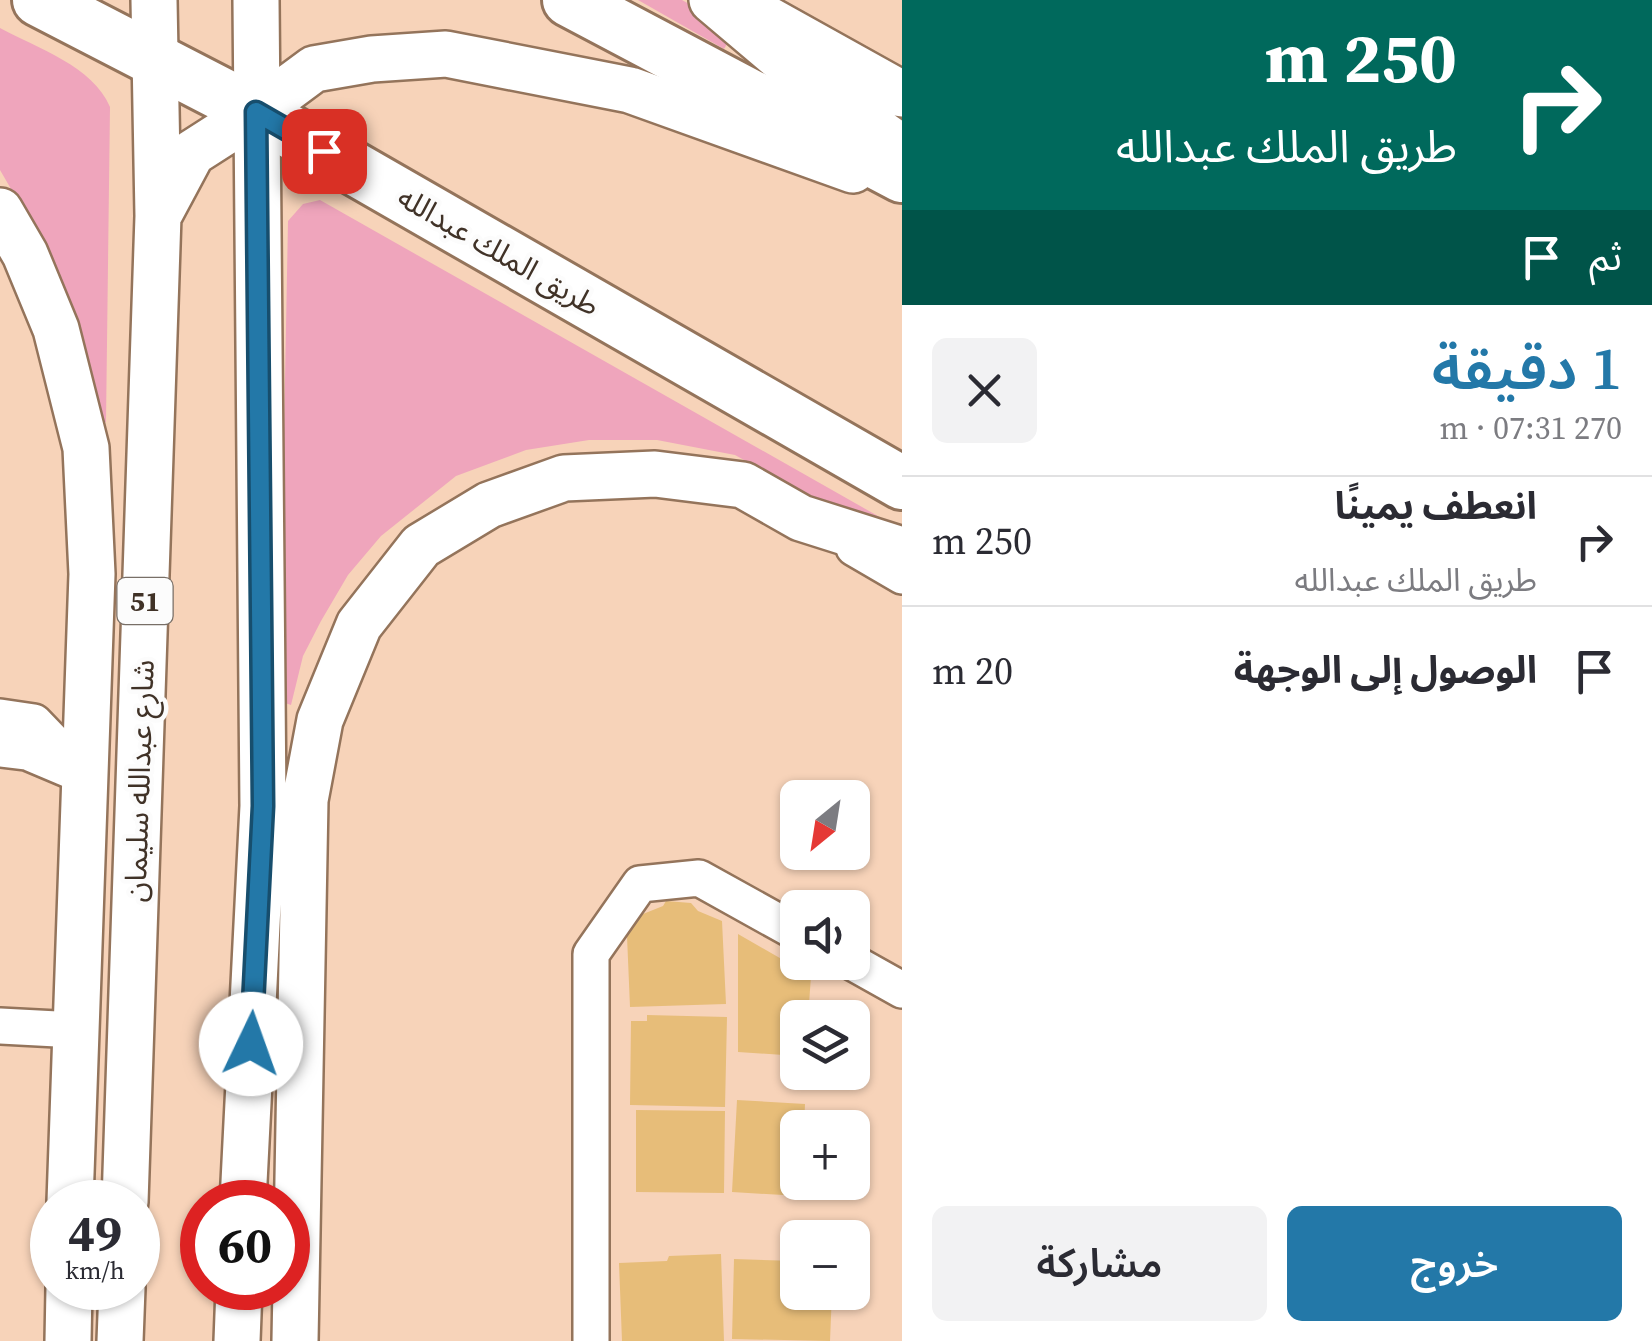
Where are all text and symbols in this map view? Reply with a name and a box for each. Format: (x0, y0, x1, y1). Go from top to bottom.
text: 250 m (1265, 9, 1457, 105)
icon: right (1492, 40, 1622, 170)
pin (282, 109, 367, 194)
text: طريق الملك عبدالله (1116, 115, 1457, 177)
icon: arrive (297, 124, 352, 179)
street label: طريق الملك عبدالله (390, 176, 608, 326)
icon: arrive (1514, 230, 1569, 285)
text: ثم (1589, 231, 1622, 283)
text: 1 دقيقة (1432, 327, 1622, 409)
button: close (932, 338, 1037, 443)
text: 270 m · 07:31 (1440, 406, 1622, 450)
text: انعطف يمينًا (1335, 480, 1537, 532)
icon: right (1567, 514, 1622, 569)
text: 250 m (932, 515, 1032, 567)
text: طريق الملك عبدالله (1295, 558, 1537, 602)
road number: 51 (118, 578, 172, 624)
text: الوصول إلى الوجهة (1234, 644, 1537, 696)
icon: arrive (1567, 644, 1622, 699)
text: 20 m (932, 645, 1013, 697)
street label: شارع عبدالله سليمان (114, 659, 166, 903)
north arrow (780, 780, 870, 870)
map controls (780, 780, 870, 1310)
button: sound (780, 890, 870, 980)
position arrow (199, 992, 303, 1096)
button: layers (780, 1000, 870, 1090)
button: + (780, 1110, 870, 1200)
speed limit sign: 60 (180, 1180, 310, 1310)
text: 49 (68, 1198, 122, 1267)
button: مشاركة (932, 1206, 1267, 1321)
button: خروج (1287, 1206, 1622, 1321)
button: − (780, 1220, 870, 1310)
text: km/h (65, 1253, 125, 1287)

